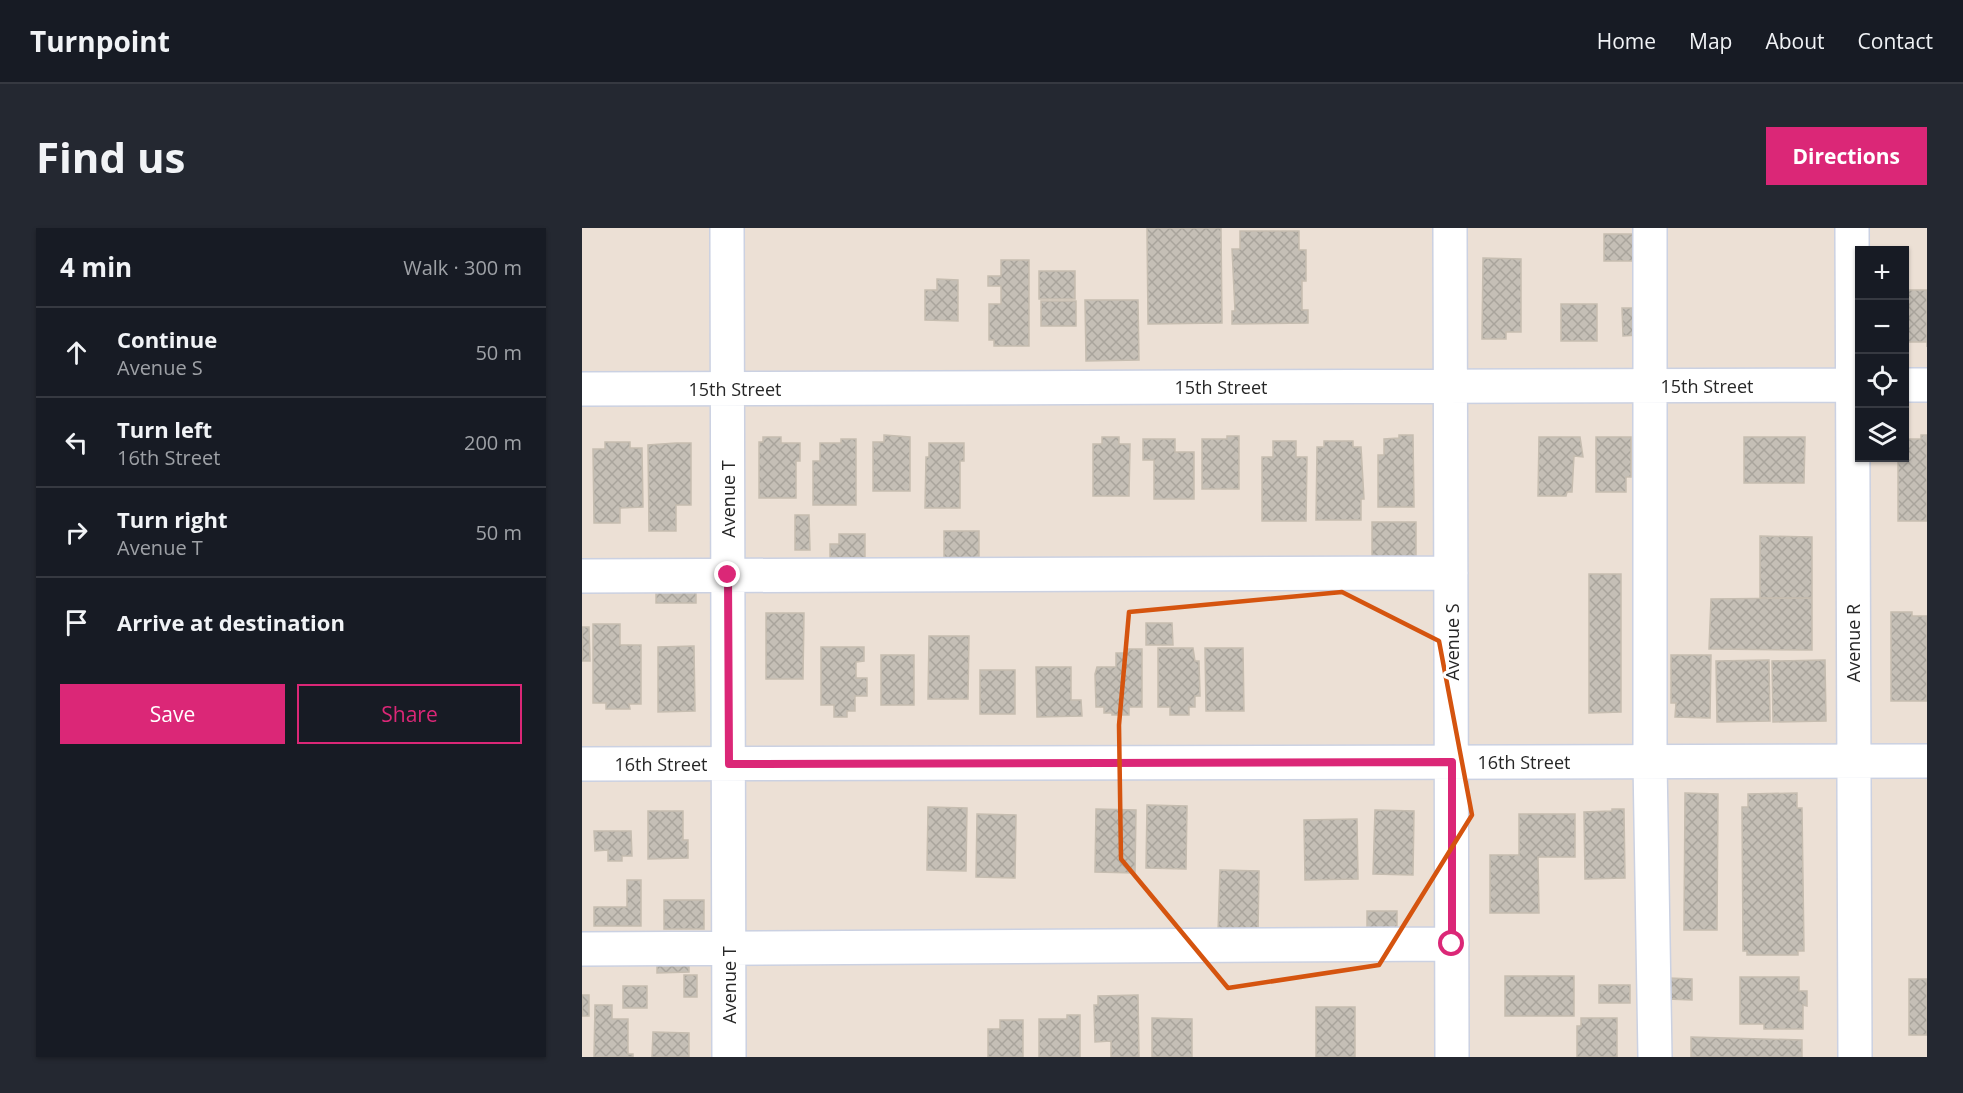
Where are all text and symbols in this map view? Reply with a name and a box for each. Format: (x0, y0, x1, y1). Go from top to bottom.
text: Turnpoint (30, 22, 170, 60)
text: Home (1597, 27, 1656, 55)
text: Map (1689, 27, 1732, 55)
text: About (1765, 27, 1825, 55)
text: Contact (1858, 27, 1933, 55)
button: Directions (1766, 127, 1927, 185)
text: Find us (36, 128, 185, 185)
map controls (1855, 246, 1909, 462)
button: + (1855, 246, 1909, 300)
text: 4 min (60, 249, 132, 285)
text: Walk · 300 m (403, 254, 522, 281)
button: − (1855, 300, 1909, 354)
text: Continue (117, 324, 217, 354)
icon: ahead (60, 336, 93, 369)
text: 50 m (475, 339, 522, 366)
text: Avenue S (117, 354, 203, 381)
button: locate (1855, 354, 1909, 408)
street label: 15th Street (1661, 374, 1754, 398)
street label: 15th Street (1175, 375, 1268, 399)
street label: 15th Street (689, 377, 782, 401)
button: layers (1855, 408, 1909, 462)
text: Turn left (117, 414, 212, 444)
icon: left (60, 426, 93, 459)
text: 200 m (464, 429, 522, 456)
text: 16th Street (117, 444, 220, 471)
street label: Avenue T (716, 460, 740, 538)
text: Turn right (117, 504, 228, 534)
icon: right (60, 516, 93, 549)
text: 50 m (475, 519, 522, 546)
text: Avenue T (117, 534, 203, 561)
route end (714, 561, 740, 587)
street label: Avenue S (1440, 603, 1464, 681)
street label: Avenue R (1841, 604, 1865, 682)
icon: arrive (60, 606, 93, 639)
text: Arrive at destination (117, 607, 345, 637)
button: Save (60, 684, 285, 744)
button: Share (297, 684, 522, 744)
street label: 16th Street (1478, 750, 1571, 774)
street label: 16th Street (615, 752, 708, 776)
route start (1438, 930, 1464, 956)
street label: Avenue T (717, 946, 741, 1024)

